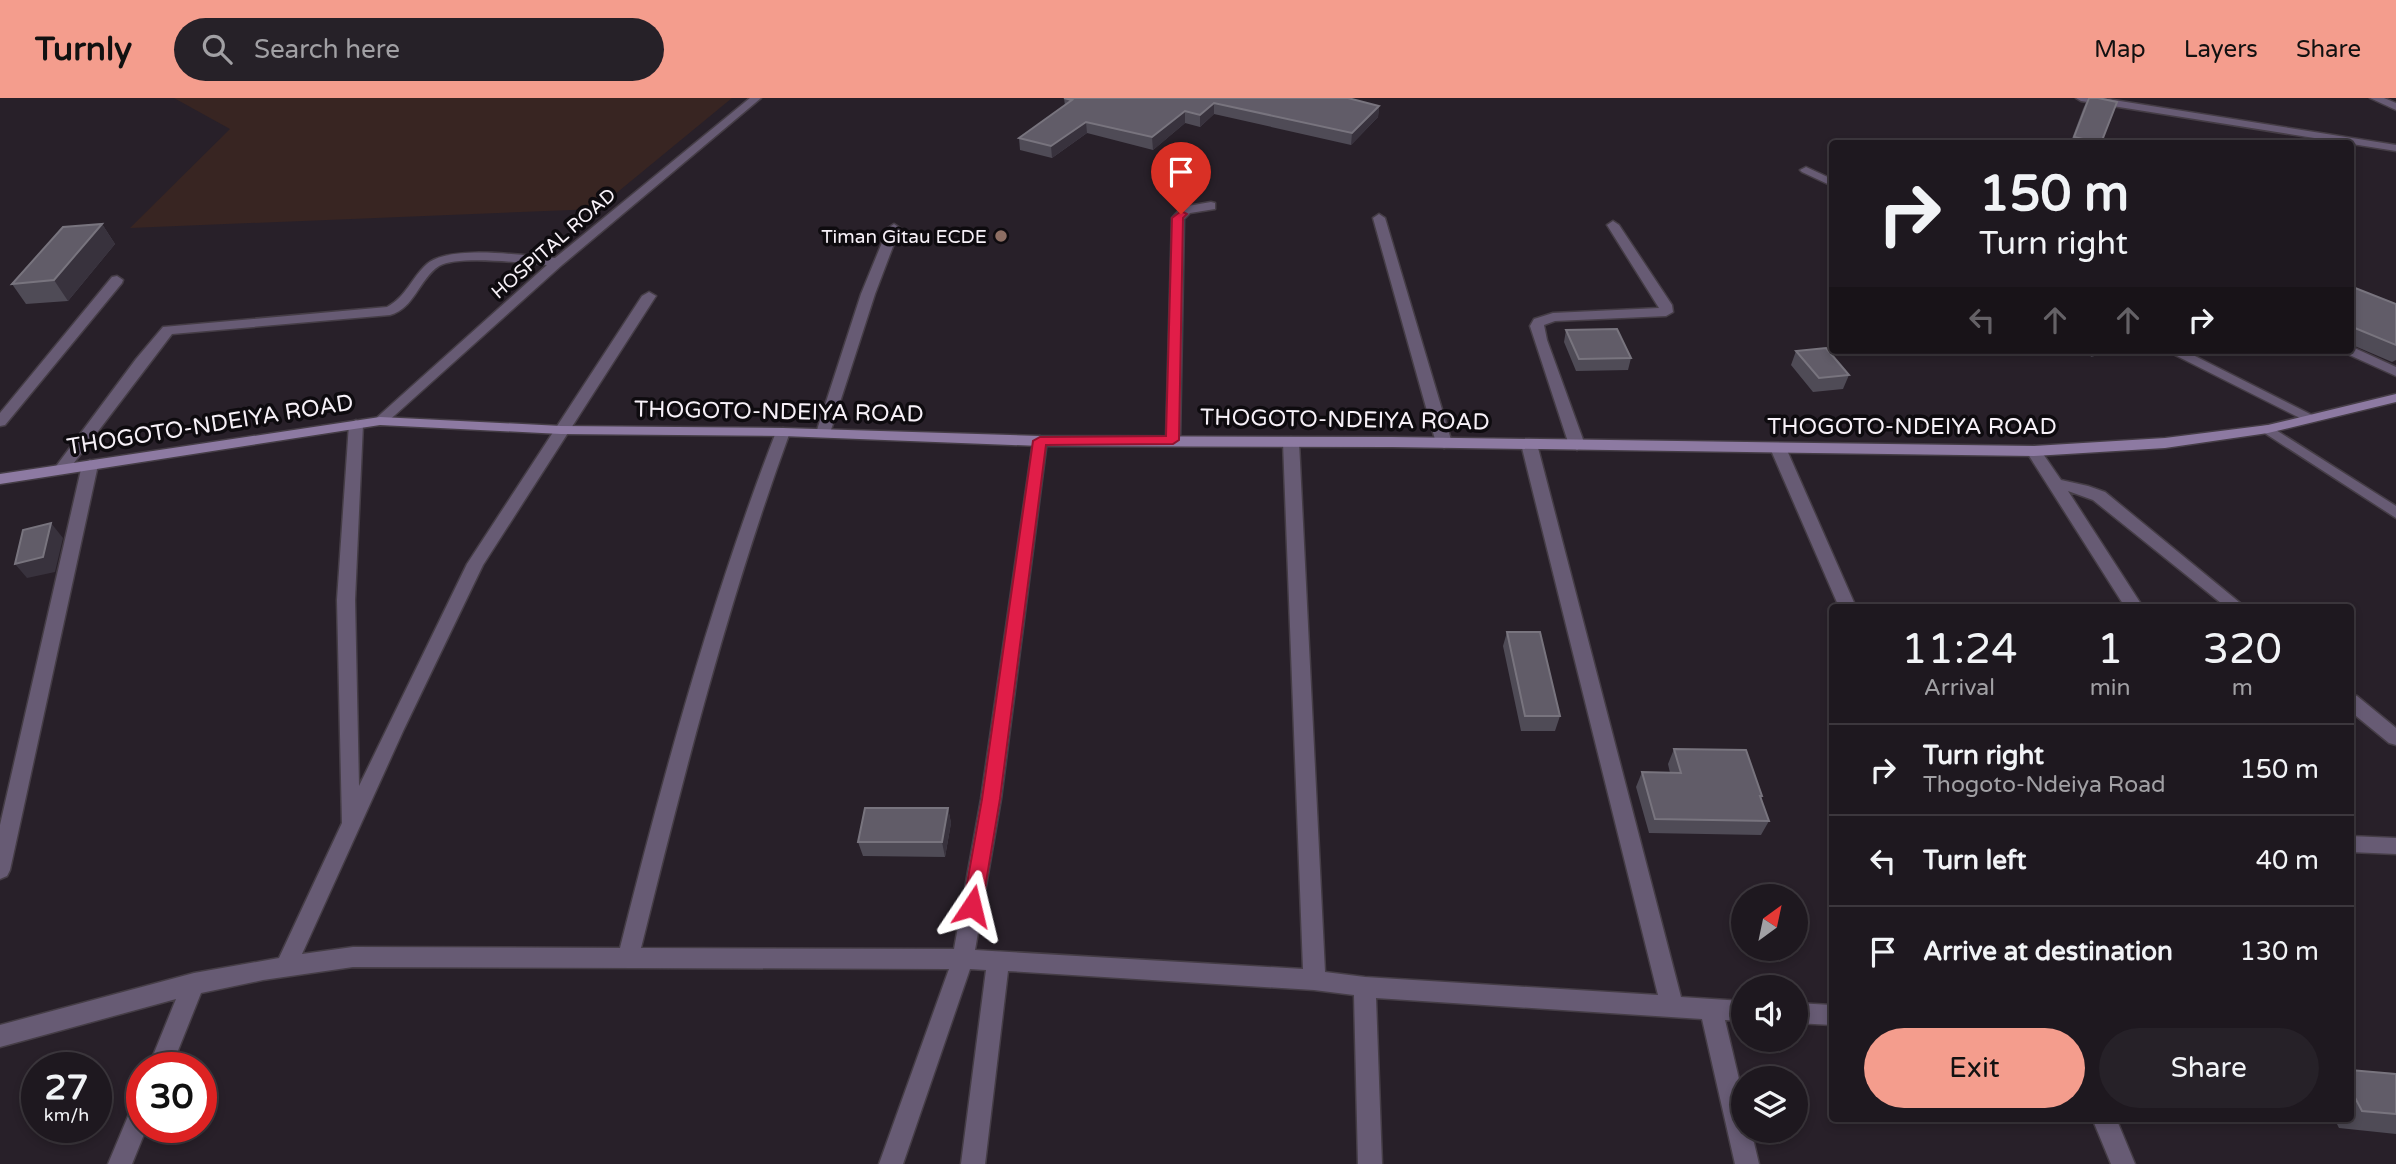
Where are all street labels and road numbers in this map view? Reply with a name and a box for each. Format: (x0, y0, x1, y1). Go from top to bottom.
street label: HOSPITAL ROAD (487, 184, 620, 304)
street label: THOGOTO-NDEIYA ROAD (65, 389, 355, 461)
street label: THOGOTO-NDEIYA ROAD (634, 395, 924, 429)
street label: THOGOTO-NDEIYA ROAD (1200, 403, 1490, 437)
street label: THOGOTO-NDEIYA ROAD (1767, 413, 2057, 441)

